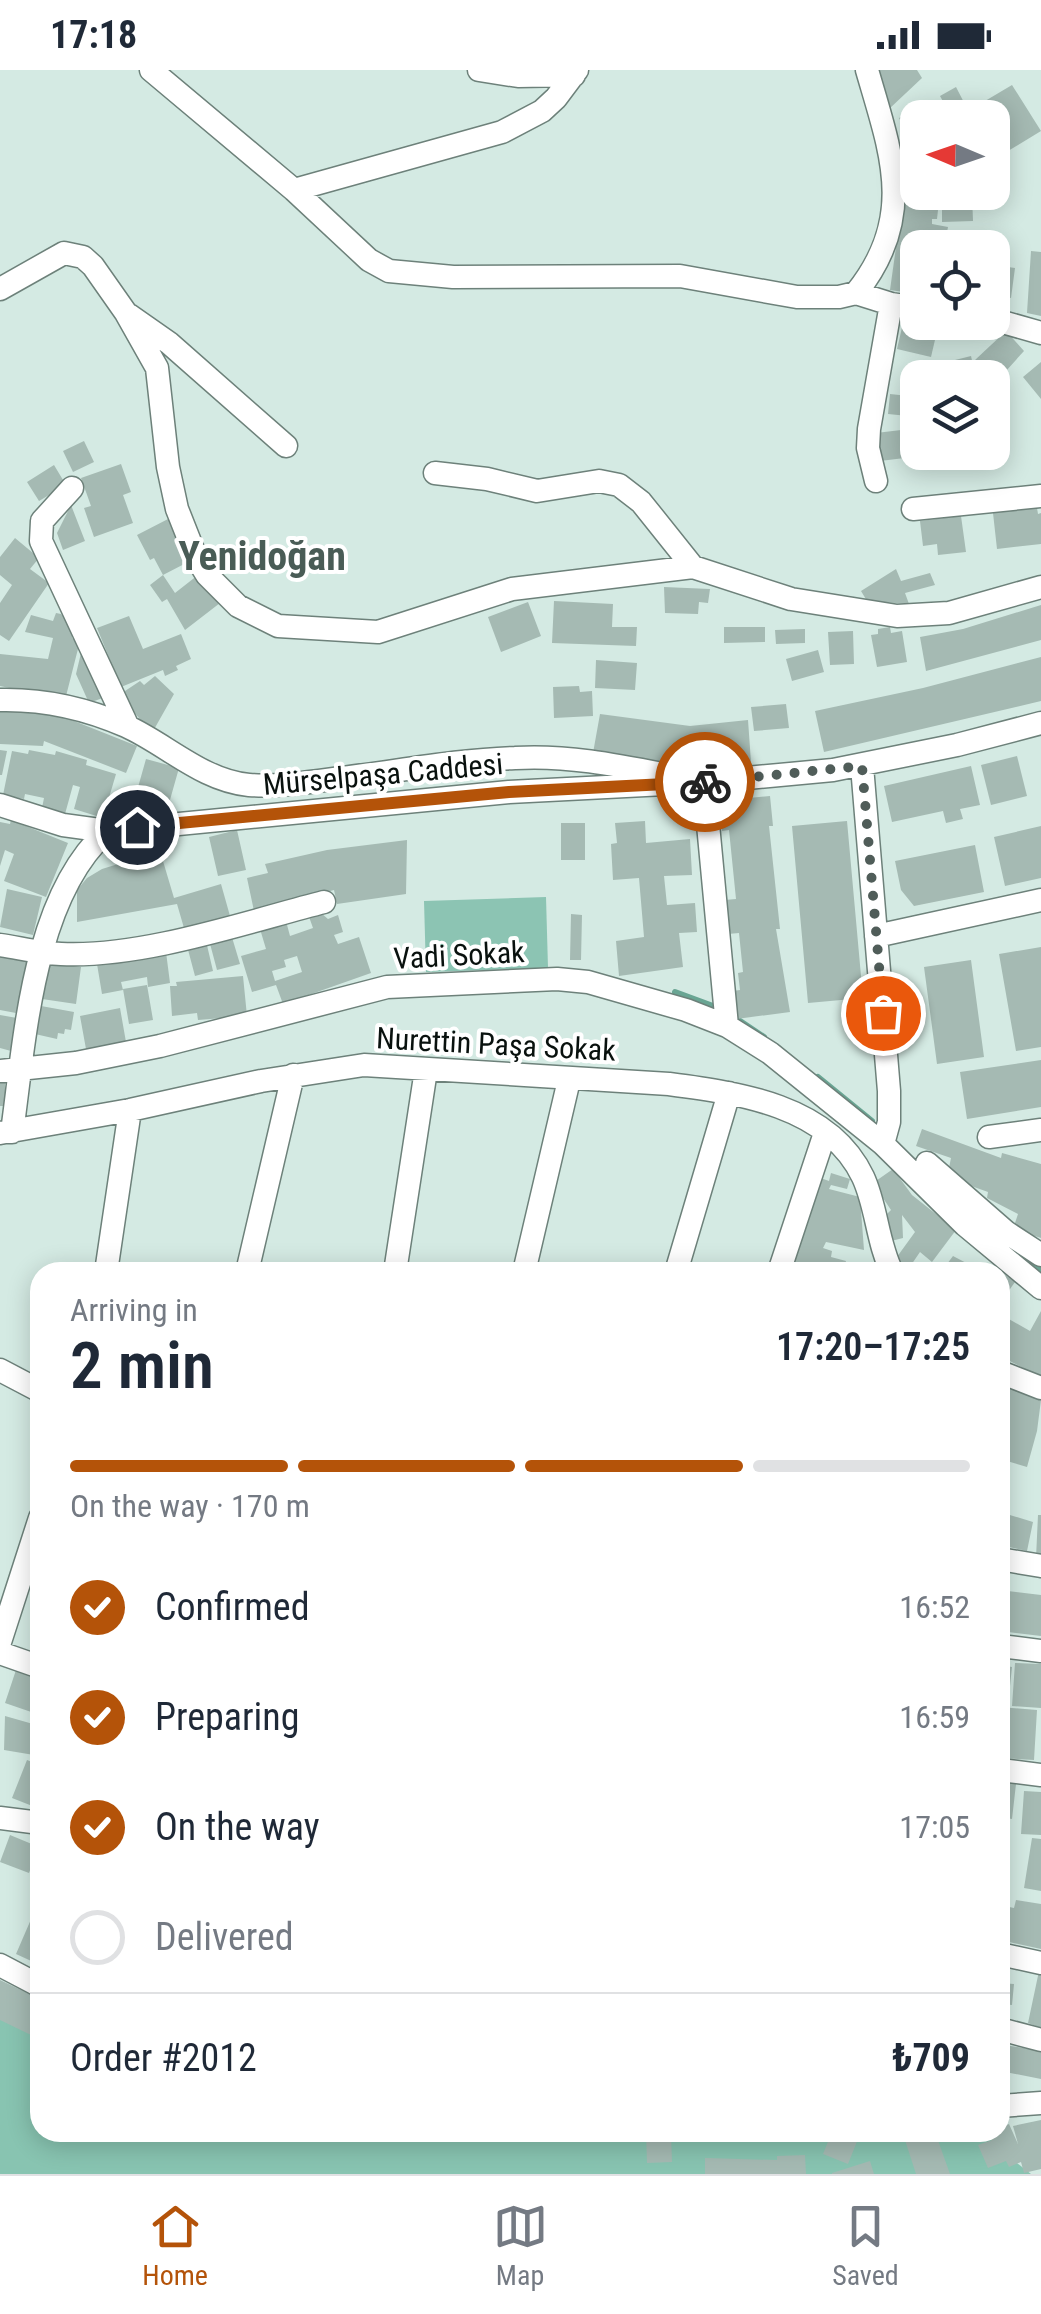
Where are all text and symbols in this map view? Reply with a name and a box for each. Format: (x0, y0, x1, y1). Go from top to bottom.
text: 17:18 (50, 13, 137, 57)
north arrow (900, 100, 1010, 210)
map controls (900, 100, 1010, 470)
button: locate (900, 230, 1010, 340)
button: layers (900, 360, 1010, 470)
district label: Yenidoğan (178, 533, 346, 580)
courier (655, 732, 755, 832)
street label: Mürselpaşa Caddesi (262, 746, 504, 802)
icon: bike (678, 755, 733, 810)
pin (95, 785, 180, 870)
icon: home (110, 800, 165, 855)
street label: Vadi Sokak (393, 934, 526, 976)
pin (841, 971, 926, 1056)
icon: bag (856, 986, 911, 1041)
street label: Nurettin Paşa Sokak (375, 1020, 617, 1068)
text: Arriving in (70, 1291, 198, 1329)
text: 17:20–17:25 (776, 1325, 970, 1369)
text: 2 min (70, 1328, 214, 1404)
text: On the way · 170 m (70, 1487, 310, 1525)
icon: check (70, 1580, 125, 1635)
text: Confirmed (155, 1585, 310, 1629)
text: 16:52 (899, 1588, 970, 1626)
icon: check (70, 1690, 125, 1745)
text: Preparing (155, 1695, 300, 1739)
text: 16:59 (899, 1698, 970, 1736)
icon: check (70, 1800, 125, 1855)
text: On the way (155, 1805, 320, 1849)
text: 17:05 (899, 1808, 970, 1846)
text: Delivered (155, 1915, 294, 1959)
text: Order #2012 (70, 2036, 257, 2080)
text: ₺709 (892, 2036, 970, 2080)
tab: Home (142, 2199, 208, 2292)
tab: Map (493, 2199, 548, 2292)
tab: Saved (832, 2199, 899, 2292)

